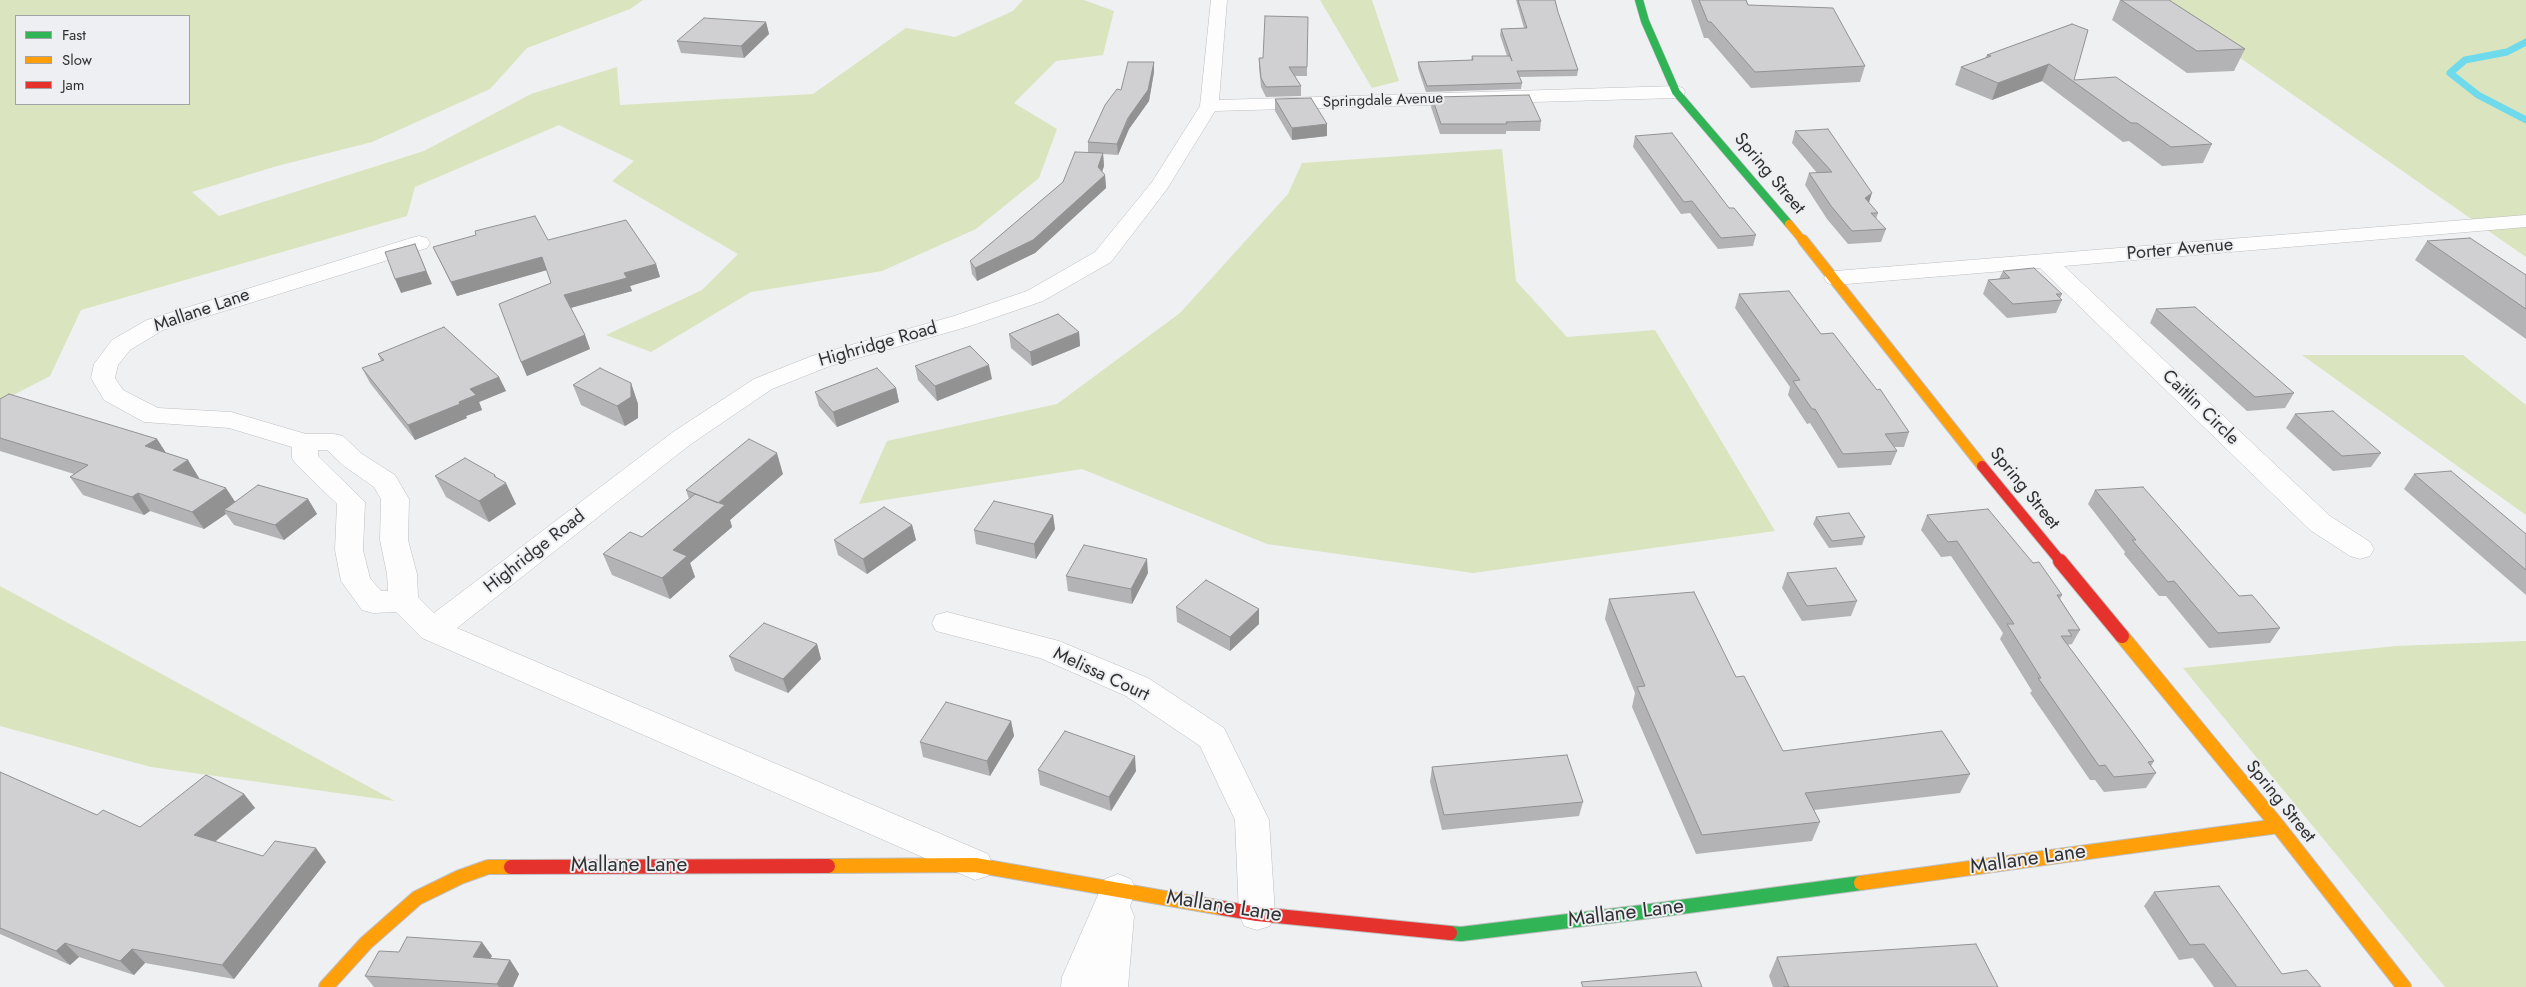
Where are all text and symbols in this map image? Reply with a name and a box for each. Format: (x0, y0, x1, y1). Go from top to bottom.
legend (15, 15, 190, 105)
text: Fast (62, 24, 86, 46)
text: Slow (62, 49, 92, 71)
text: Jam (62, 74, 85, 96)
street label: Springdale Avenue (1323, 90, 1443, 112)
street label: Spring Street (1729, 129, 1809, 219)
street label: Porter Avenue (2126, 235, 2234, 265)
street label: Mallane Lane (151, 285, 253, 337)
street label: Highridge Road (816, 318, 940, 372)
street label: Caitlin Circle (2157, 366, 2243, 450)
street label: Spring Street (1984, 444, 2064, 534)
street label: Highridge Road (480, 506, 590, 598)
street label: Melissa Court (1050, 643, 1152, 707)
street label: Spring Street (2240, 757, 2320, 847)
street label: Mallane Lane (1969, 839, 2087, 881)
street label: Mallane Lane (571, 853, 687, 879)
street label: Mallane Lane (1165, 885, 1283, 929)
street label: Mallane Lane (1567, 894, 1685, 934)

